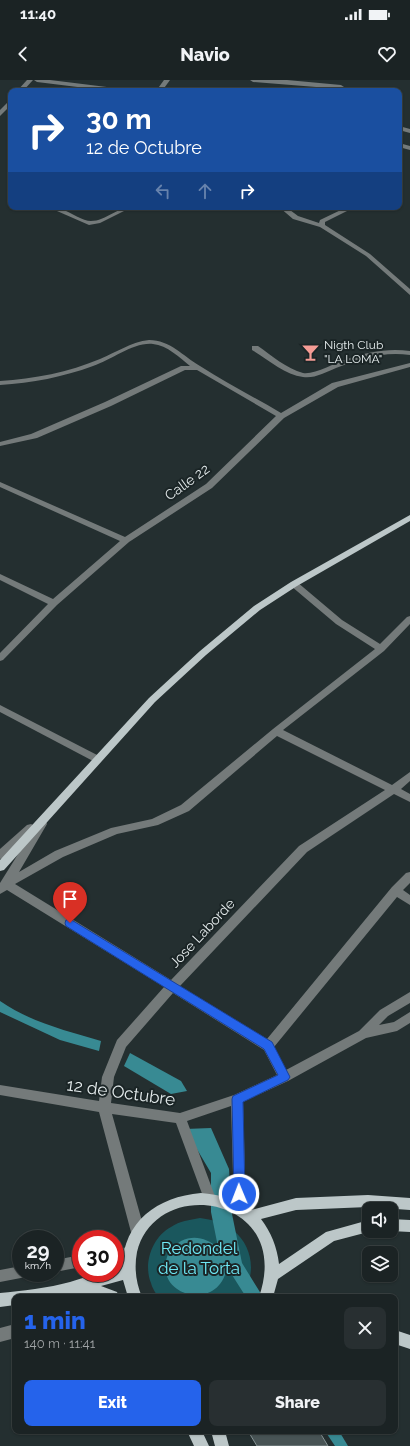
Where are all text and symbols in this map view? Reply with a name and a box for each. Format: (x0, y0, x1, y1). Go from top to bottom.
text: 11:40 (20, 5, 56, 23)
icon: back (12, 43, 34, 65)
icon: heart (376, 43, 398, 65)
text: Navio (180, 44, 230, 65)
text: 30 m (86, 103, 152, 136)
icon: right (20, 104, 72, 156)
text: 12 de Octubre (86, 137, 202, 158)
icon: left (152, 180, 174, 202)
icon: ahead (194, 180, 216, 202)
icon: right (236, 180, 258, 202)
place label: Nigth Club "LA LOMA" (324, 338, 383, 366)
bar icon: Nigth Club "LA LOMA" (301, 342, 321, 362)
street label: Calle 22 (162, 460, 212, 504)
pin (53, 882, 87, 923)
icon: arrive (59, 888, 81, 910)
street label: Jose Laborde (166, 895, 238, 971)
street label: 12 de Octubre (65, 1074, 177, 1110)
position arrow (218, 1173, 260, 1215)
map controls (362, 1202, 398, 1282)
button: sound (362, 1202, 398, 1238)
speed limit sign: 30 (72, 1230, 124, 1282)
park label: Redondel de la Torta (158, 1238, 240, 1278)
text: 29 (26, 1239, 50, 1263)
button: layers (362, 1246, 398, 1282)
text: km/h (25, 1260, 51, 1271)
text: 1 min (24, 1306, 86, 1335)
button: close (344, 1307, 386, 1349)
text: 140 m · 11:41 (24, 1336, 95, 1351)
button: Exit (24, 1380, 201, 1426)
button: Share (209, 1380, 386, 1426)

